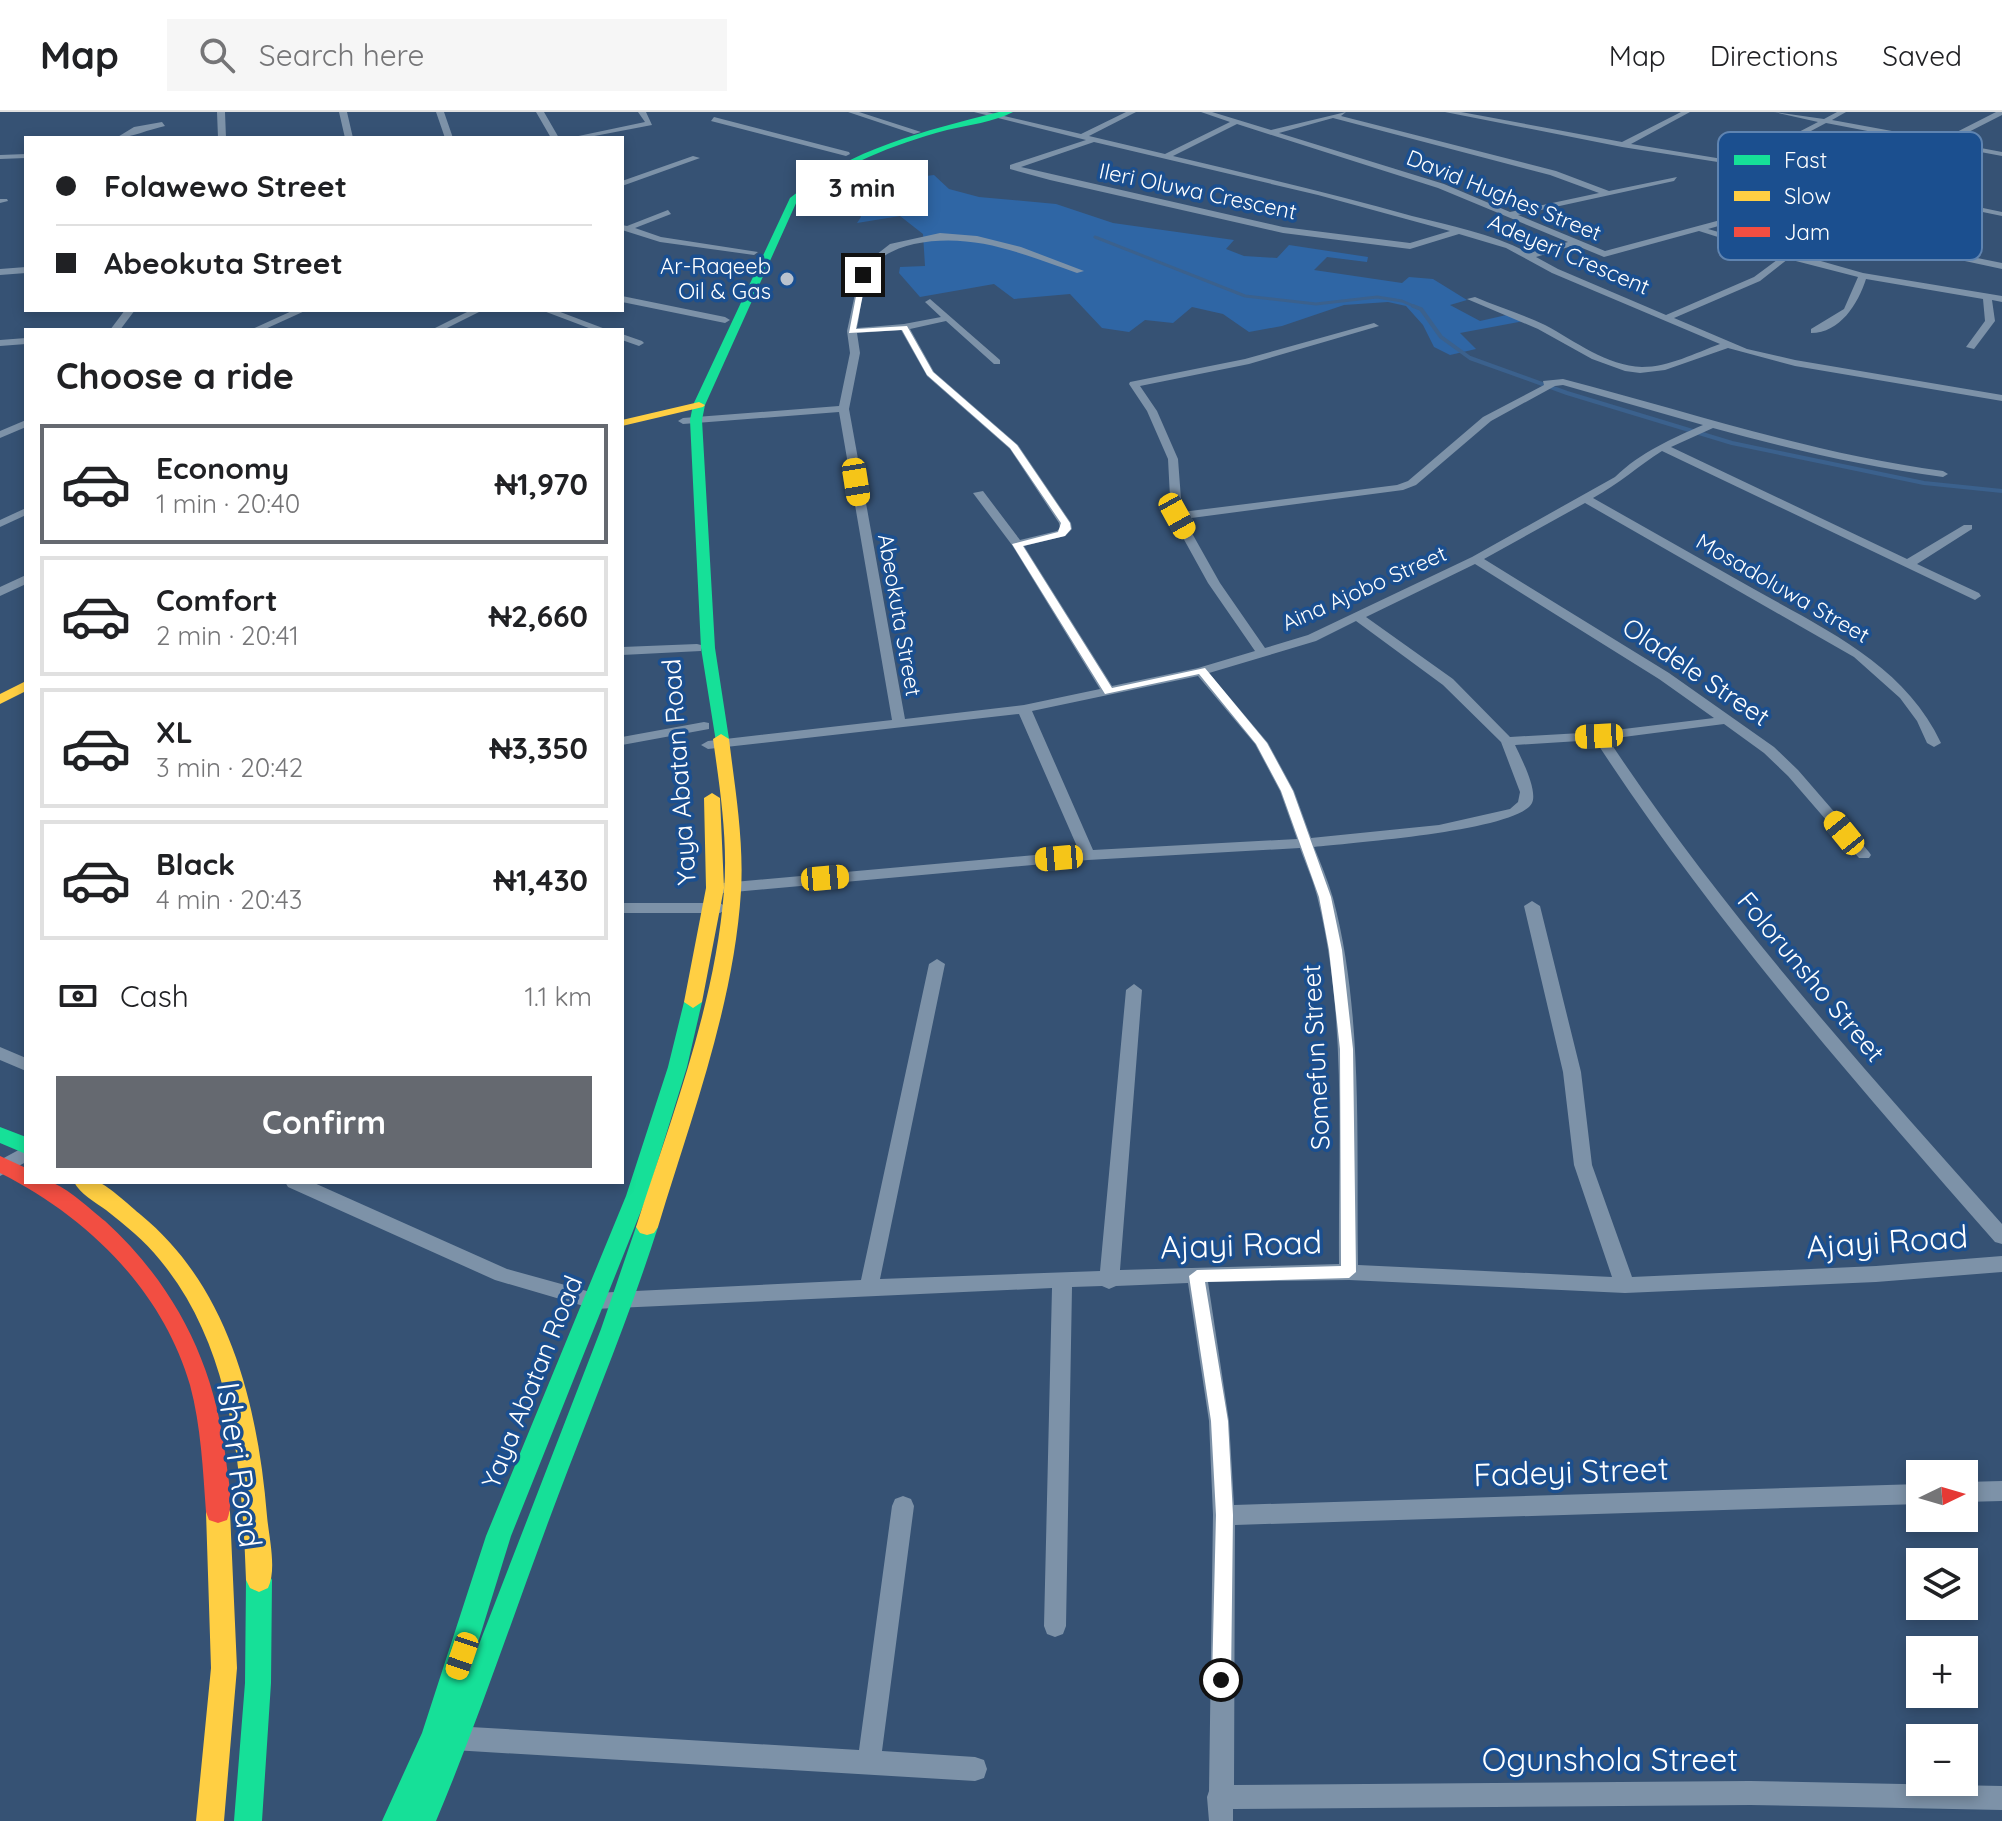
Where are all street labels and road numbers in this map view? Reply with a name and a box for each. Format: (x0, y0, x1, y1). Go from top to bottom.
street label: David Hughes Street (1402, 143, 1606, 247)
street label: Ileri Oluwa Crescent (1097, 156, 1299, 226)
street label: Adeyeri Crescent (1484, 207, 1654, 301)
street label: Mosadoluwa Street (1691, 527, 1875, 649)
street label: Abeokuta Street (872, 532, 928, 698)
street label: Aina Ajobo Street (1277, 539, 1451, 637)
street label: Oladele Street (1616, 610, 1776, 733)
street label: Yaya Abatan Road (654, 658, 703, 886)
street label: Folorunsho Street (1731, 885, 1892, 1069)
street label: Somefun Street (1294, 963, 1337, 1151)
street label: Ajayi Road (1805, 1215, 1969, 1267)
street label: Ajayi Road (1159, 1221, 1323, 1267)
street label: Yaya Abatan Road (474, 1271, 589, 1493)
street label: Isheri Road (209, 1380, 271, 1550)
street label: Fadeyi Street (1473, 1448, 1669, 1494)
street label: Ogunshola Street (1482, 1739, 1738, 1779)

